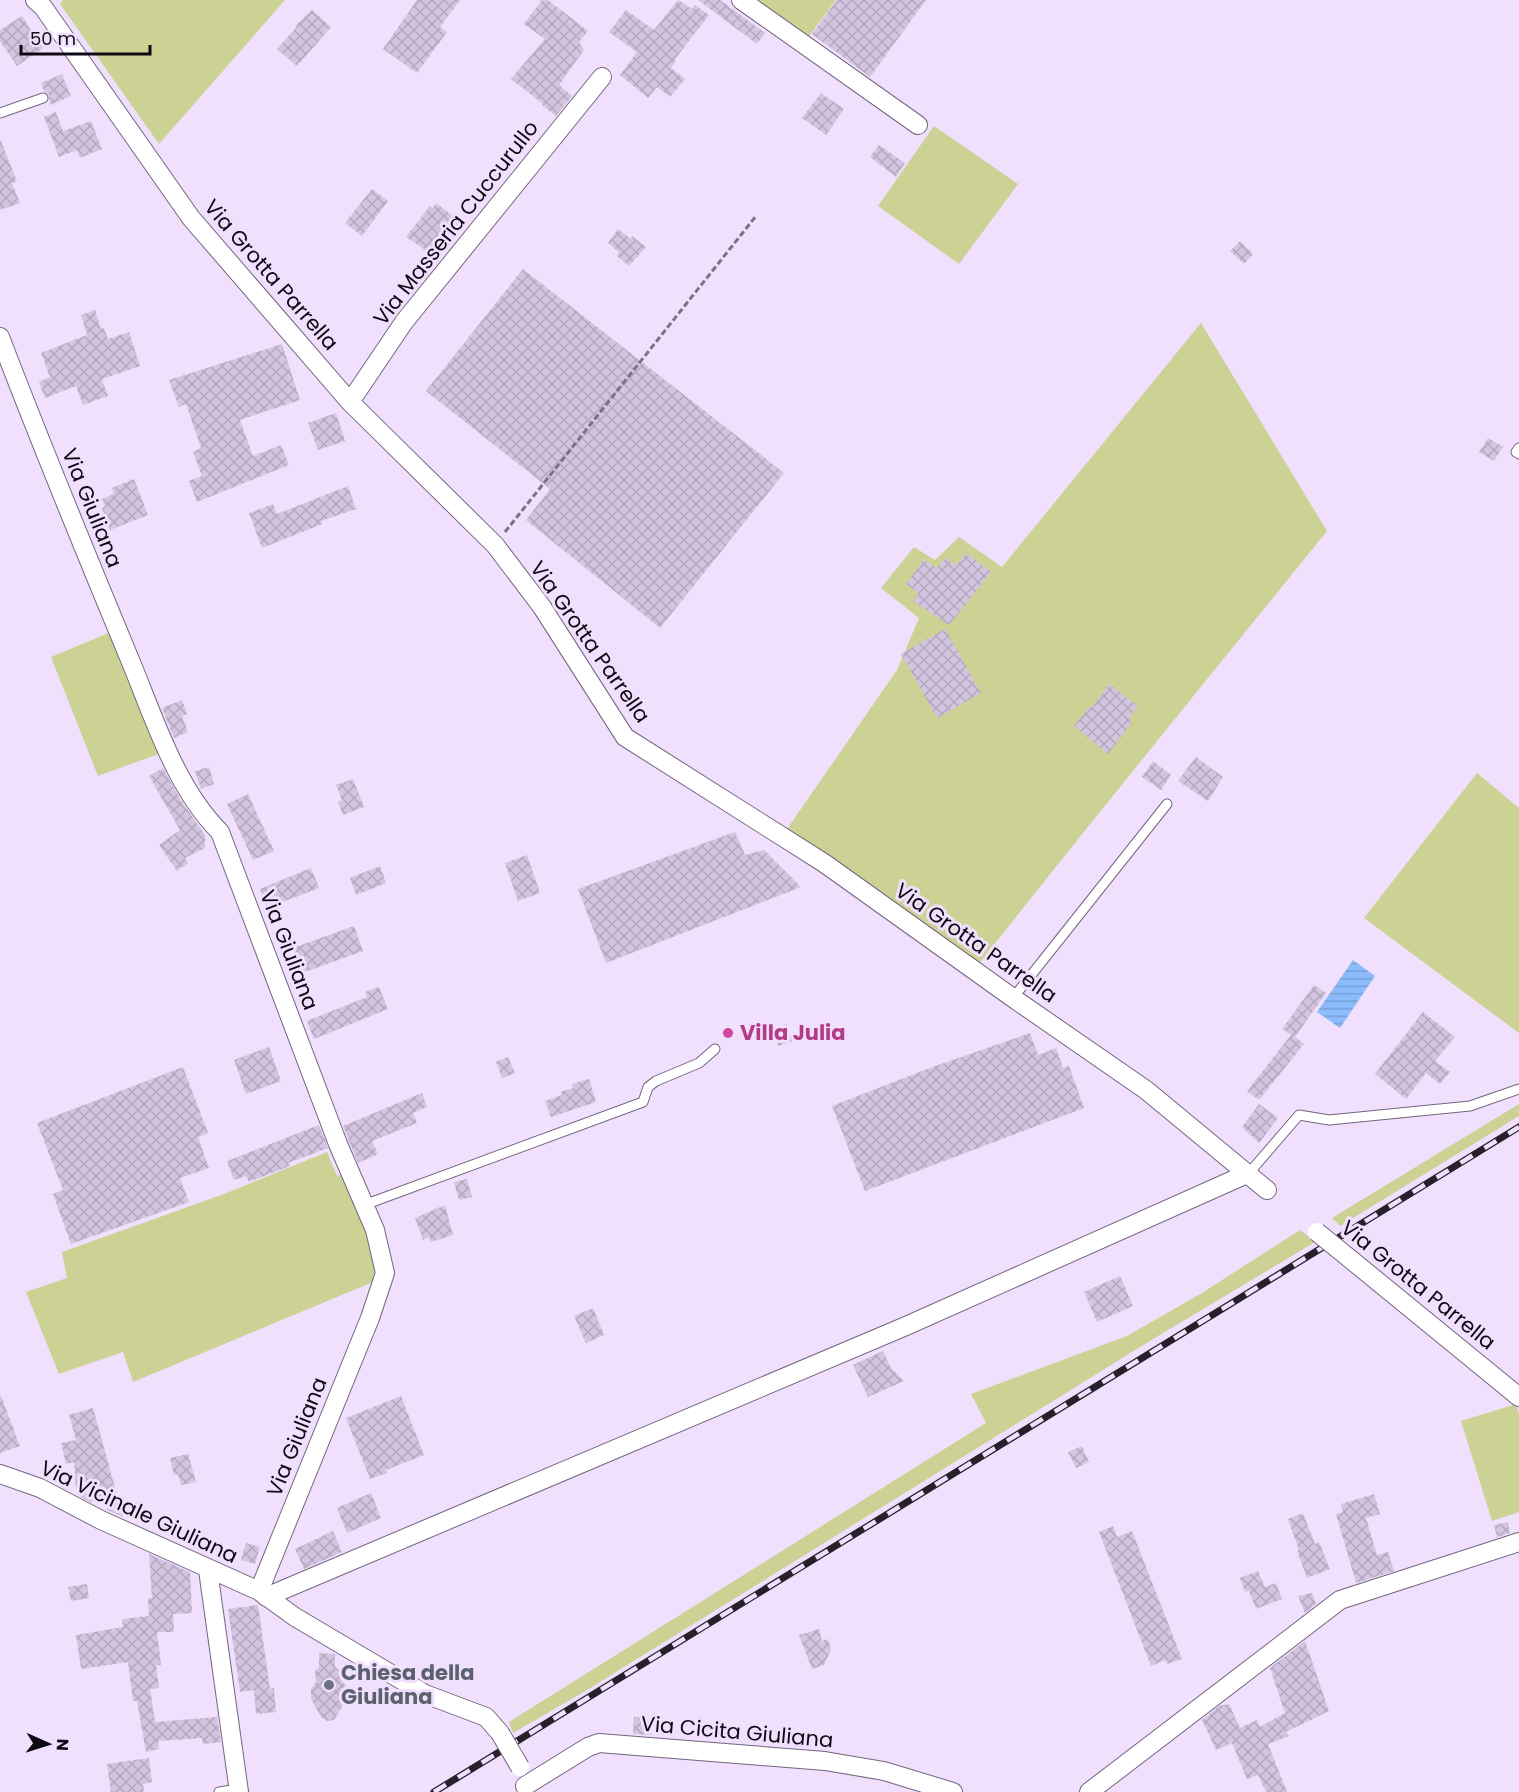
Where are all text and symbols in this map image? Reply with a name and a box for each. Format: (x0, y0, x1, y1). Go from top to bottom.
scale bar (21, 18, 150, 56)
text: 50 m (30, 26, 76, 51)
street label: Via Masseria Cuccurullo (366, 114, 545, 331)
street label: Via Grotta Parrella (198, 193, 345, 356)
street label: Via Giuliana (55, 444, 130, 572)
street label: Via Grotta Parrella (524, 555, 657, 728)
street label: Via Grotta Parrella (890, 876, 1063, 1009)
street label: Via Giuliana (253, 886, 326, 1014)
place label: Villa Julia (740, 1018, 846, 1047)
marker: Villa Julia (721, 1026, 735, 1040)
street label: Via Grotta Parrella (1335, 1213, 1502, 1356)
street label: Via Giuliana (259, 1373, 334, 1501)
street label: Via Vicinale Giuliana (36, 1453, 243, 1570)
place label: Chiesa della Giuliana (341, 1658, 475, 1711)
marker: Chiesa della Giuliana (322, 1678, 336, 1692)
street label: Via Cicita Giuliana (640, 1709, 834, 1754)
north arrow (18, 1714, 78, 1774)
text: N (51, 1738, 74, 1751)

